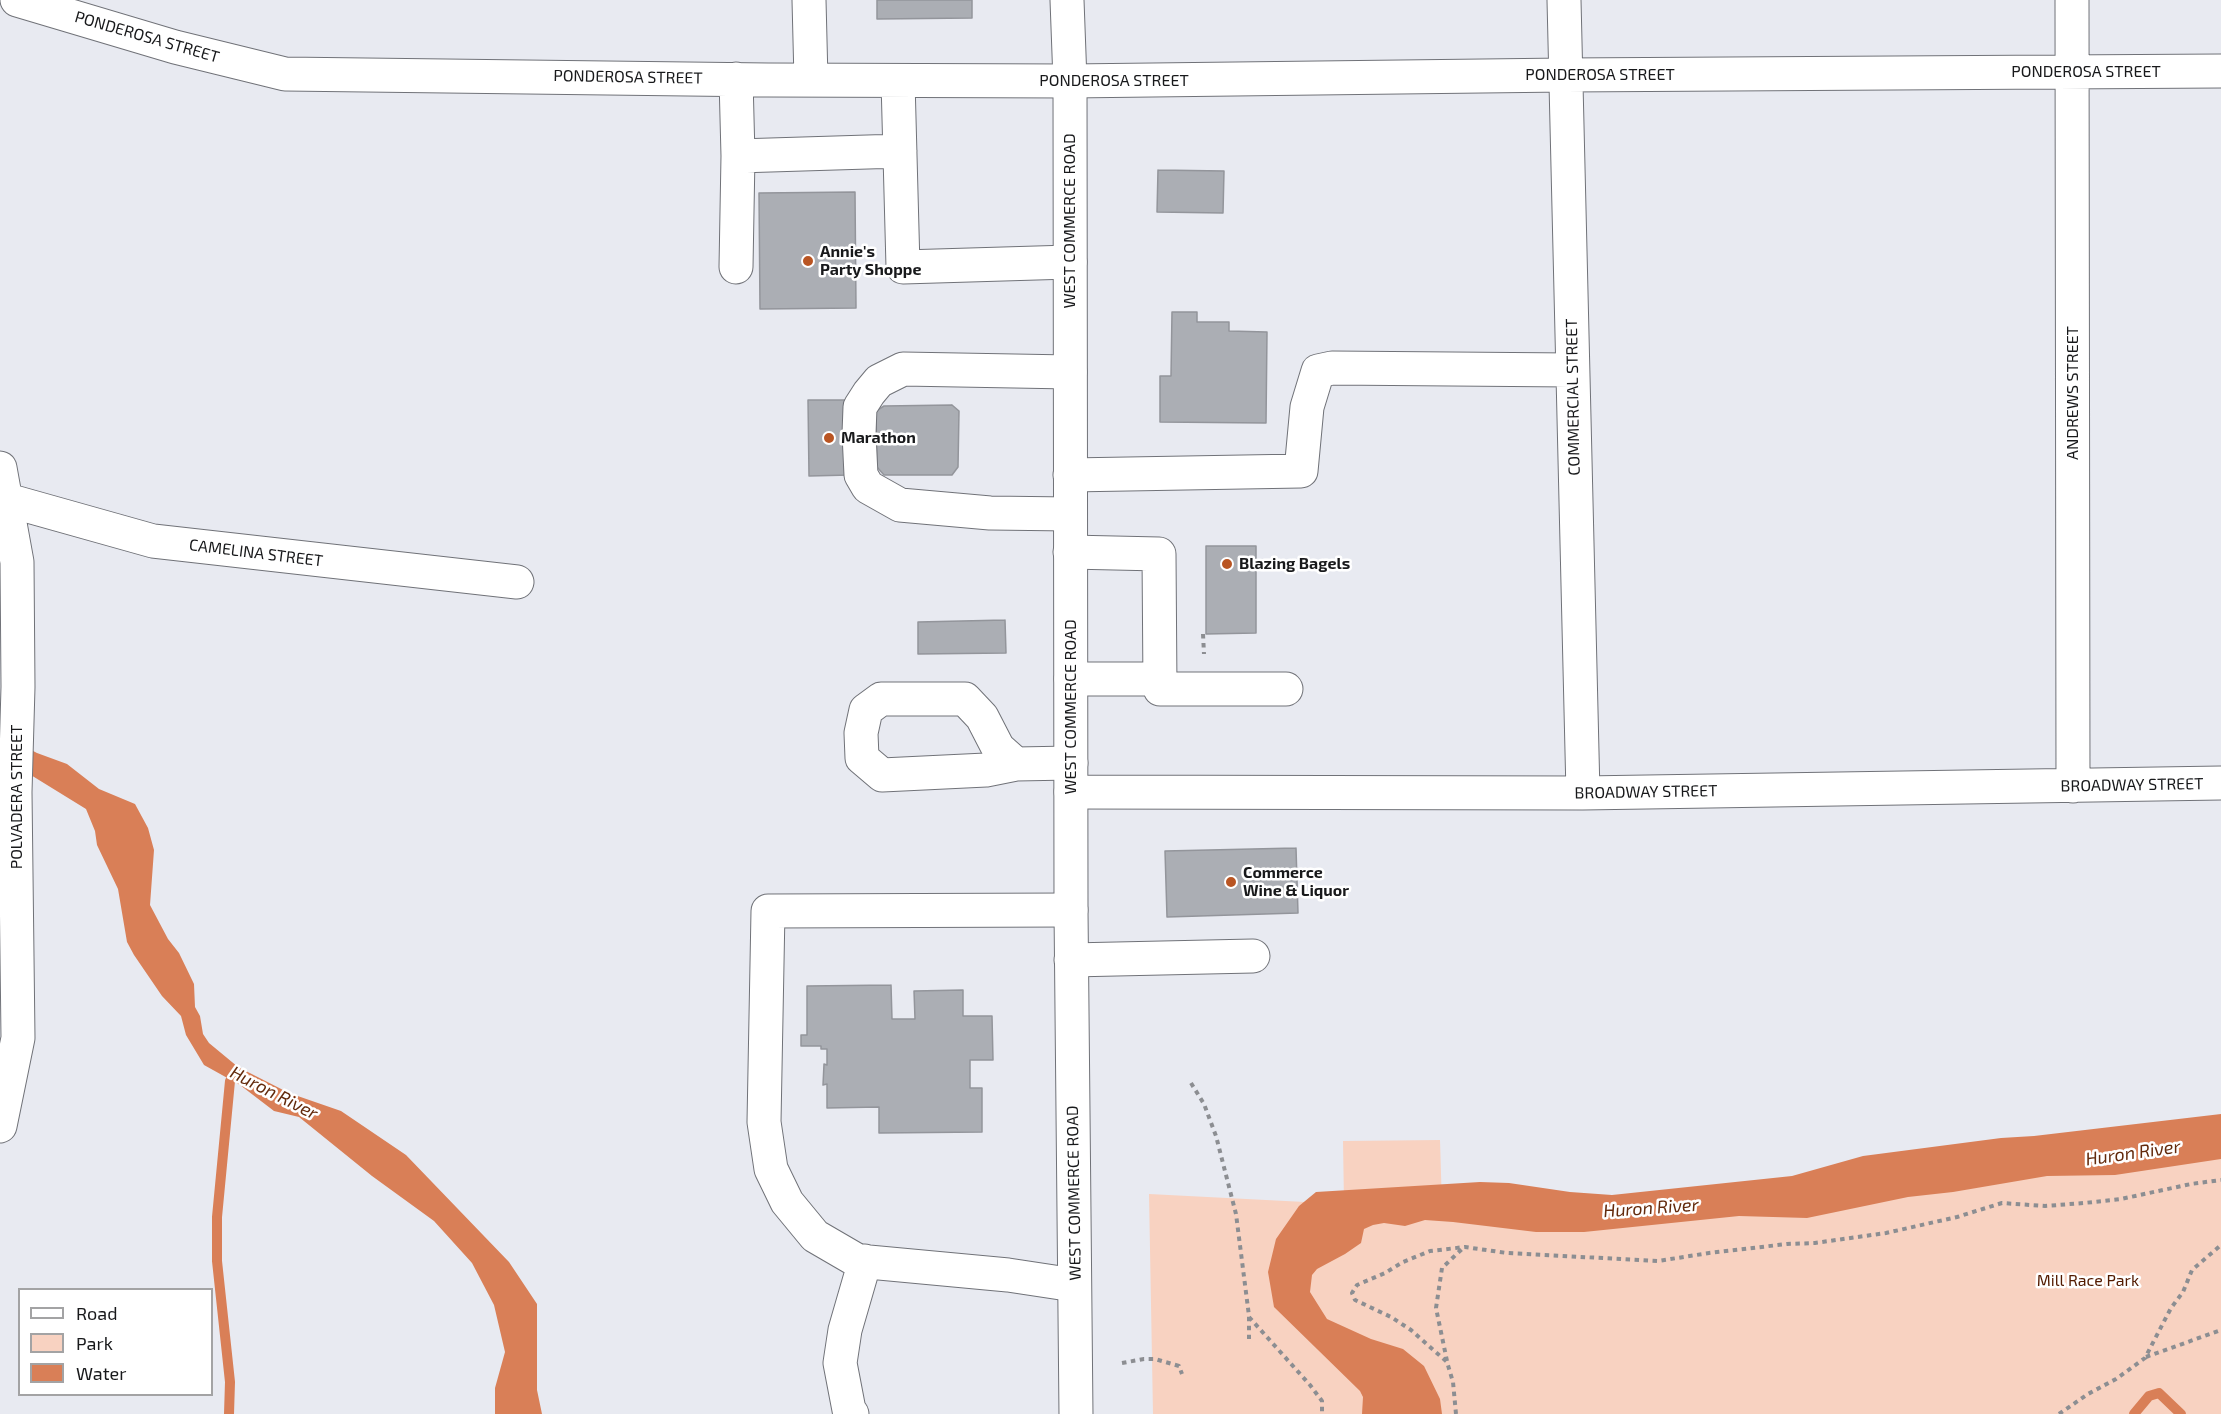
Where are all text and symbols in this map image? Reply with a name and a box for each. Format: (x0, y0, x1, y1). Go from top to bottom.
street label: PONDEROSA STREET (73, 7, 221, 67)
street label: PONDEROSA STREET (2011, 62, 2161, 82)
street label: PONDEROSA STREET (1525, 65, 1675, 85)
street label: PONDEROSA STREET (553, 66, 703, 88)
street label: PONDEROSA STREET (1039, 71, 1189, 91)
street label: WEST COMMERCE ROAD (1060, 133, 1080, 309)
place label: Annie's Party Shoppe (820, 242, 921, 280)
marker: Annie's Party Shoppe (801, 254, 815, 268)
street label: COMMERCIAL STREET (1562, 318, 1584, 476)
street label: ANDREWS STREET (2063, 326, 2083, 460)
place label: Marathon (841, 428, 916, 448)
marker: Marathon (822, 431, 836, 445)
street label: CAMELINA STREET (188, 535, 324, 571)
place label: Blazing Bagels (1239, 554, 1350, 574)
marker: Blazing Bagels (1220, 557, 1234, 571)
street label: WEST COMMERCE ROAD (1061, 619, 1081, 795)
street label: POLVADERA STREET (7, 725, 27, 869)
street label: BROADWAY STREET (2060, 774, 2204, 796)
street label: BROADWAY STREET (1574, 781, 1718, 803)
place label: Commerce Wine & Liquor (1243, 863, 1349, 901)
marker: Commerce Wine & Liquor (1224, 875, 1238, 889)
water label: Huron River (226, 1062, 322, 1124)
street label: WEST COMMERCE ROAD (1063, 1105, 1085, 1281)
water label: Huron River (2084, 1136, 2182, 1170)
water label: Huron River (1603, 1194, 1699, 1222)
park label: Mill Race Park (2037, 1271, 2139, 1291)
legend (18, 1288, 213, 1396)
text: Road (76, 1302, 117, 1324)
text: Park (76, 1332, 113, 1354)
text: Water (76, 1362, 126, 1384)

